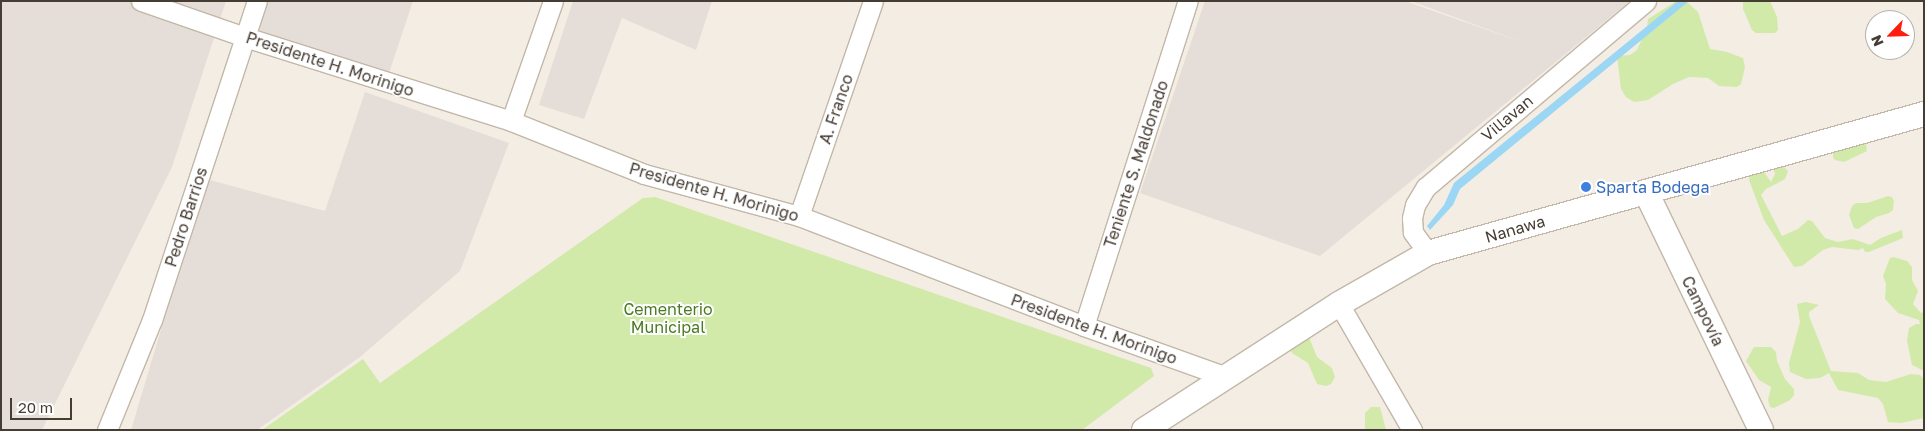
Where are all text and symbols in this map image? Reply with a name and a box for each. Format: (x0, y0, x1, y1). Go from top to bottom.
north arrow (1865, 10, 1915, 60)
street label: Presidente H. Morinigo (244, 28, 416, 100)
text: N (1867, 33, 1887, 49)
street label: A. Franco (815, 72, 857, 146)
street label: Teniente S. Maldonado (1100, 78, 1172, 250)
street label: Villavan (1477, 91, 1537, 145)
street label: Presidente H. Morinigo (627, 159, 801, 225)
street label: Pedro Barrios (161, 165, 211, 269)
place label: Sparta Bodega (1596, 177, 1709, 197)
marker: Sparta Bodega (1580, 181, 1592, 193)
street label: Nanawa (1483, 211, 1547, 247)
street label: Campovía (1678, 273, 1728, 349)
street label: Presidente H. Morinigo (1008, 290, 1180, 368)
park label: Cementerio Municipal (623, 299, 713, 337)
scale bar (12, 388, 75, 420)
text: 20 m (18, 398, 53, 416)

